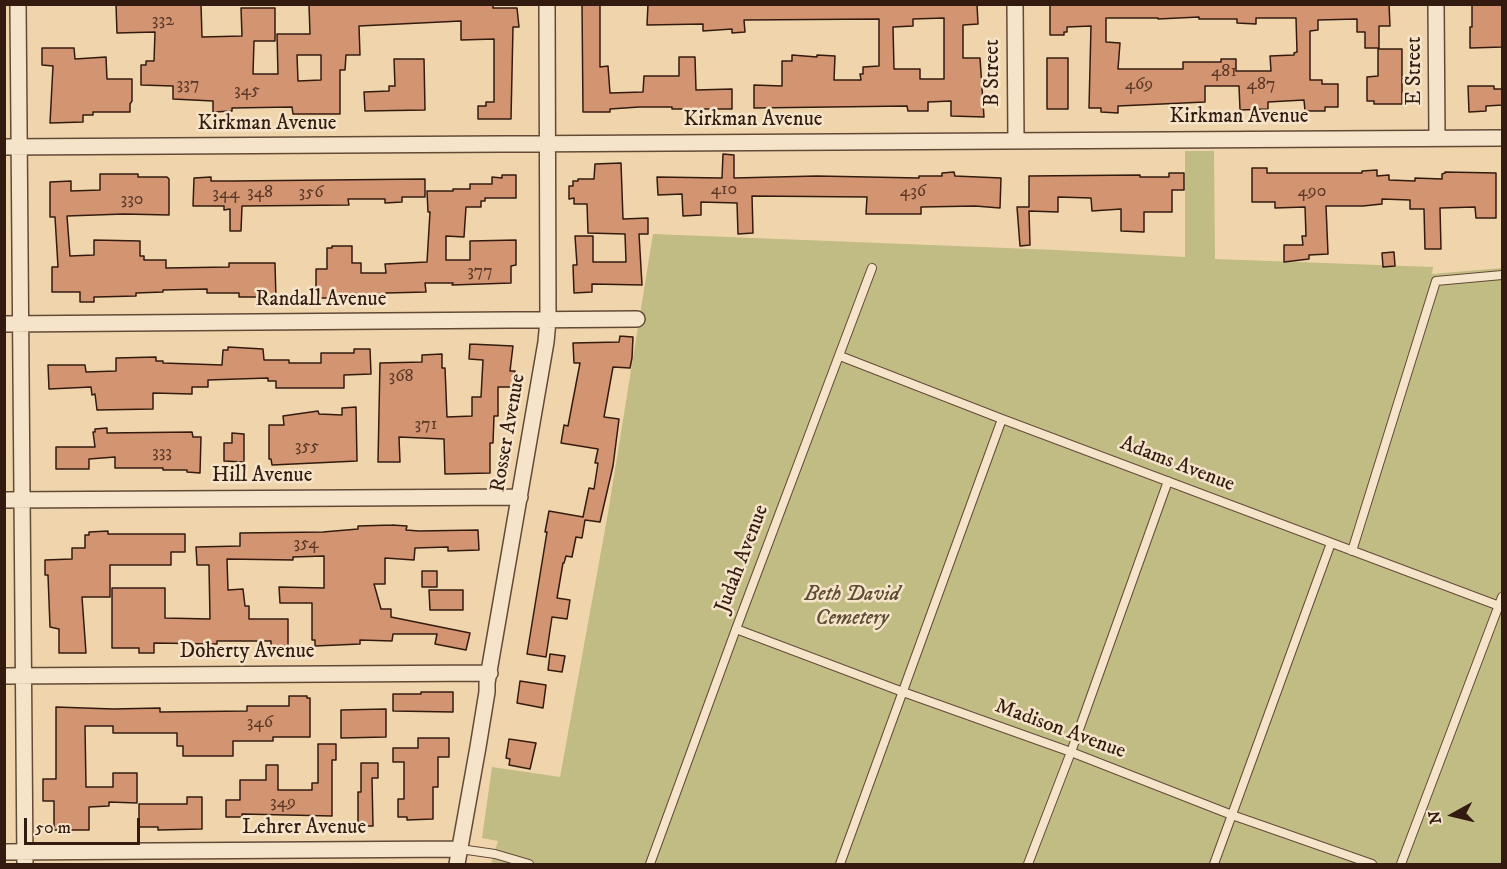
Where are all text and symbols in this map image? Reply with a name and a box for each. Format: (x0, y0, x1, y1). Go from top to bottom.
house number: 332 (152, 10, 174, 32)
street label: E Street (1403, 36, 1429, 106)
street label: B Street (981, 39, 1007, 107)
house number: 481 (1211, 61, 1237, 83)
house number: 337 (177, 74, 199, 96)
house number: 469 (1125, 74, 1153, 96)
house number: 487 (1247, 74, 1275, 96)
house number: 345 (234, 80, 260, 102)
street label: Kirkman Avenue (1169, 105, 1309, 131)
street label: Kirkman Avenue (683, 108, 823, 134)
street label: Kirkman Avenue (197, 112, 337, 138)
house number: 410 (711, 179, 737, 201)
house number: 436 (900, 181, 926, 203)
house number: 490 (1297, 181, 1327, 203)
house number: 348 (247, 182, 273, 204)
house number: 356 (298, 182, 324, 204)
house number: 344 (212, 183, 240, 205)
house number: 330 (120, 189, 144, 211)
house number: 377 (467, 261, 493, 283)
street label: Randall Avenue (256, 288, 386, 314)
house number: 368 (388, 366, 414, 388)
street label: Rosser Avenue (486, 372, 532, 494)
house number: 371 (415, 414, 437, 436)
street label: Adams Avenue (1116, 432, 1238, 498)
house number: 355 (295, 436, 319, 458)
house number: 333 (152, 442, 172, 464)
street label: Hill Avenue (212, 464, 312, 490)
street label: Judah Avenue (711, 501, 775, 617)
house number: 354 (293, 533, 319, 555)
park label: Beth David Cemetery (804, 583, 900, 633)
street label: Doherty Avenue (180, 640, 314, 666)
street label: Madison Avenue (991, 695, 1129, 765)
house number: 346 (247, 712, 273, 734)
north arrow (1423, 785, 1483, 845)
house number: 349 (270, 792, 296, 814)
scale bar (27, 806, 142, 844)
text: N (1424, 810, 1446, 825)
street label: Lehrer Avenue (242, 816, 366, 842)
text: 50 m (35, 817, 71, 839)

